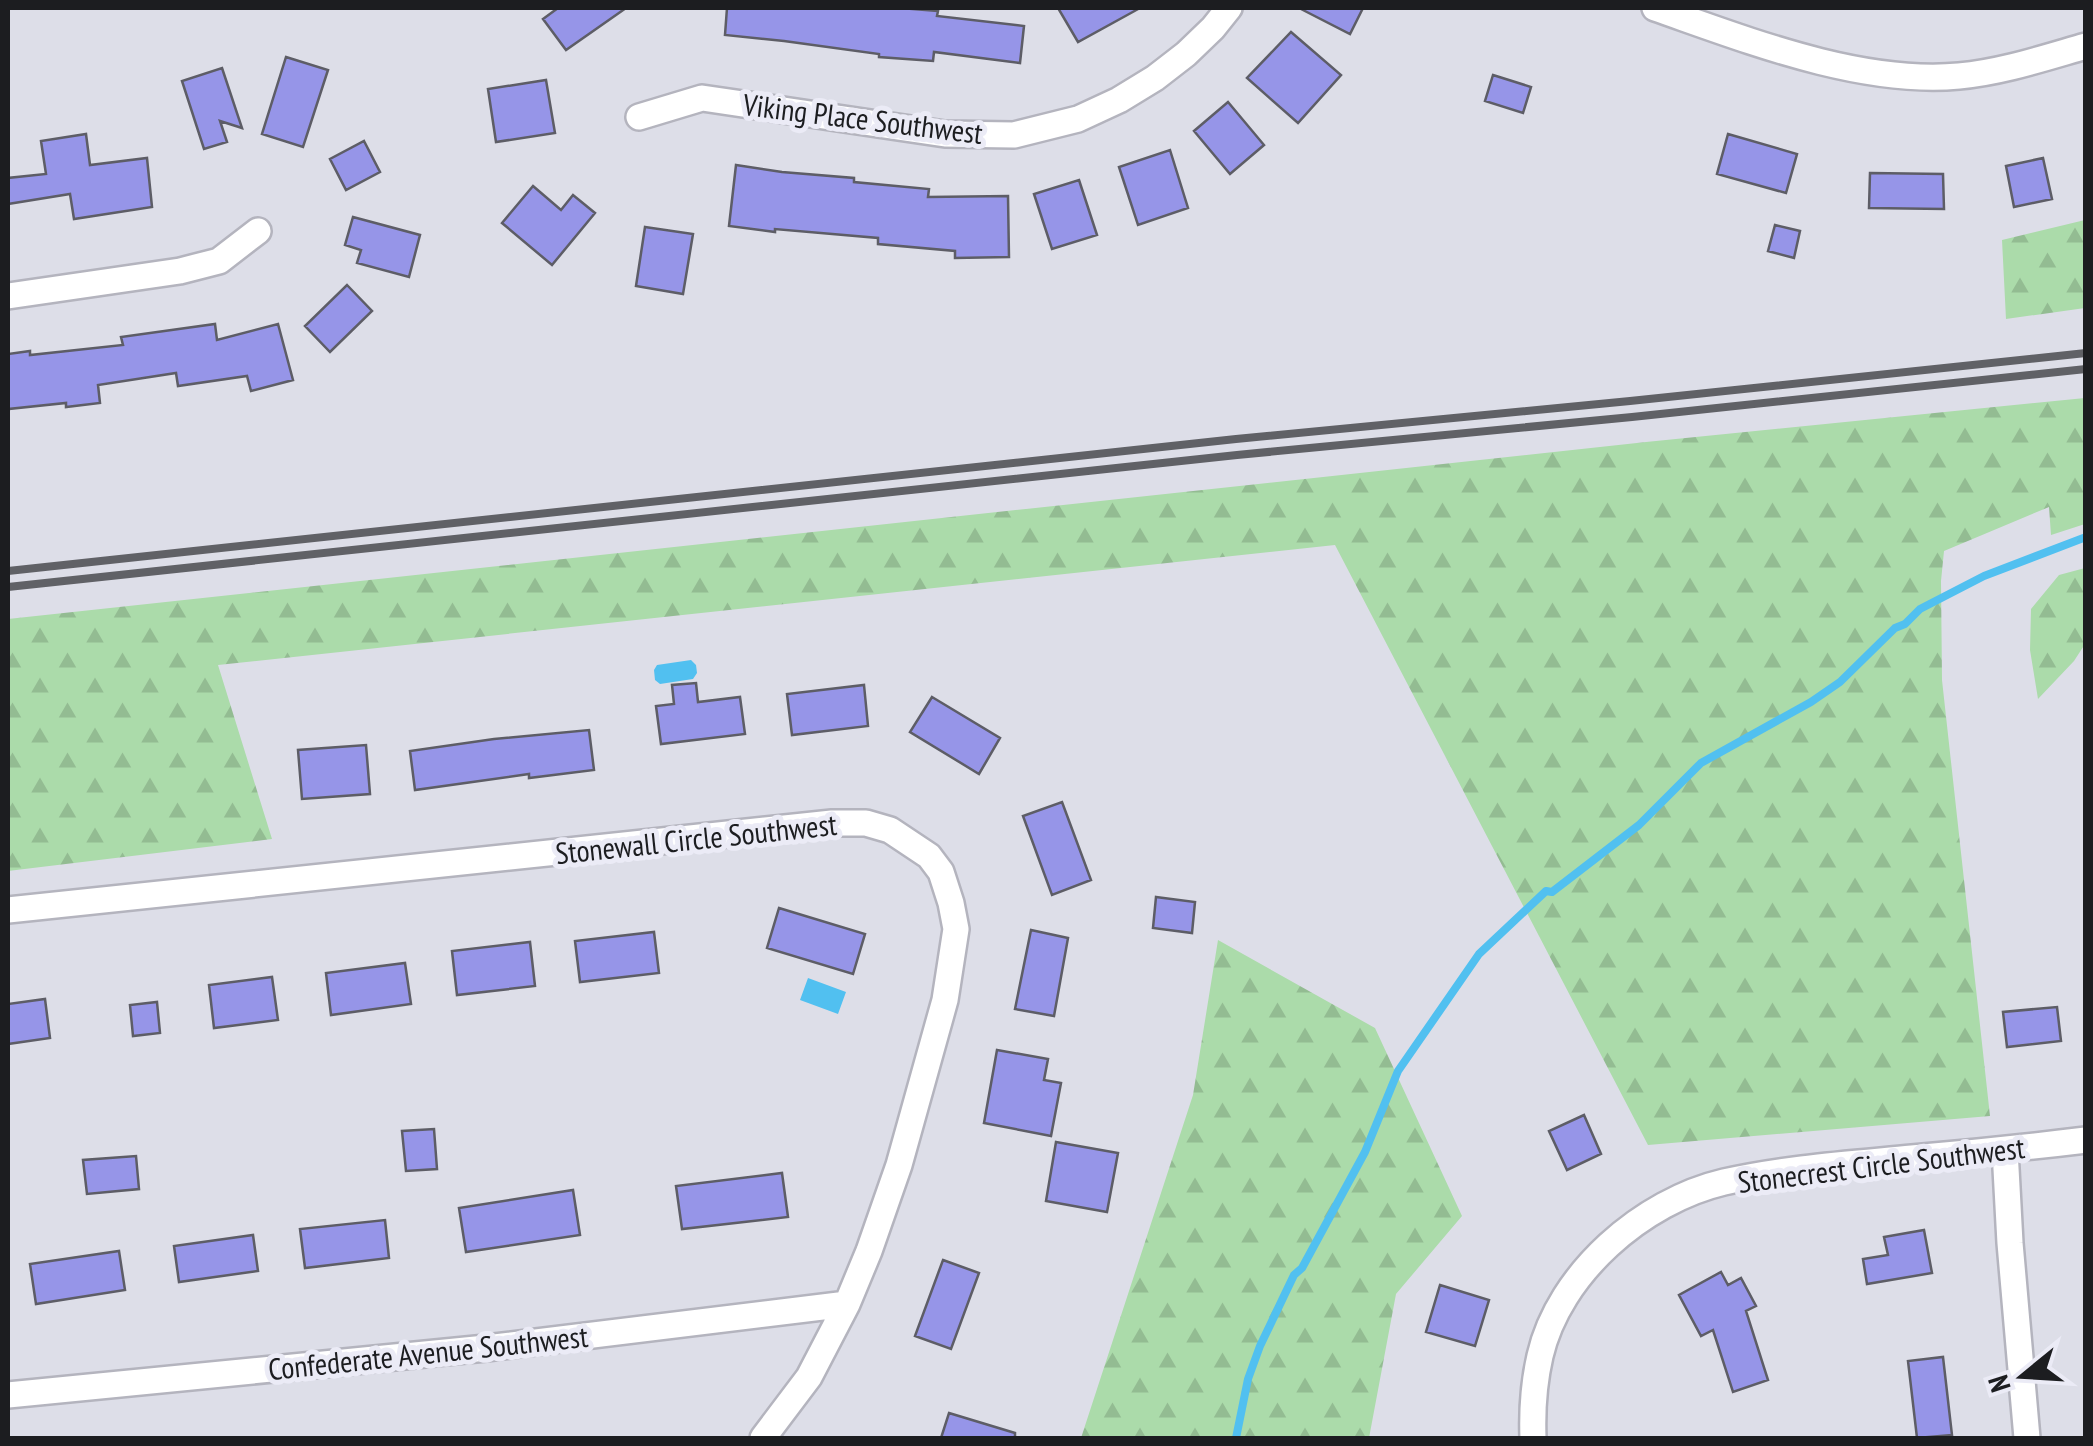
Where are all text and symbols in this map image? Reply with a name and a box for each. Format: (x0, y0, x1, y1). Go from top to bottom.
street label: Viking Place Southwest (740, 84, 986, 152)
street label: Stonewall Circle Southwest (553, 804, 839, 872)
street label: Stonecrest Circle Southwest (1735, 1127, 2027, 1201)
street label: Confederate Avenue Southwest (266, 1316, 590, 1388)
north arrow (1973, 1326, 2073, 1426)
text: N (1979, 1371, 2019, 1397)

